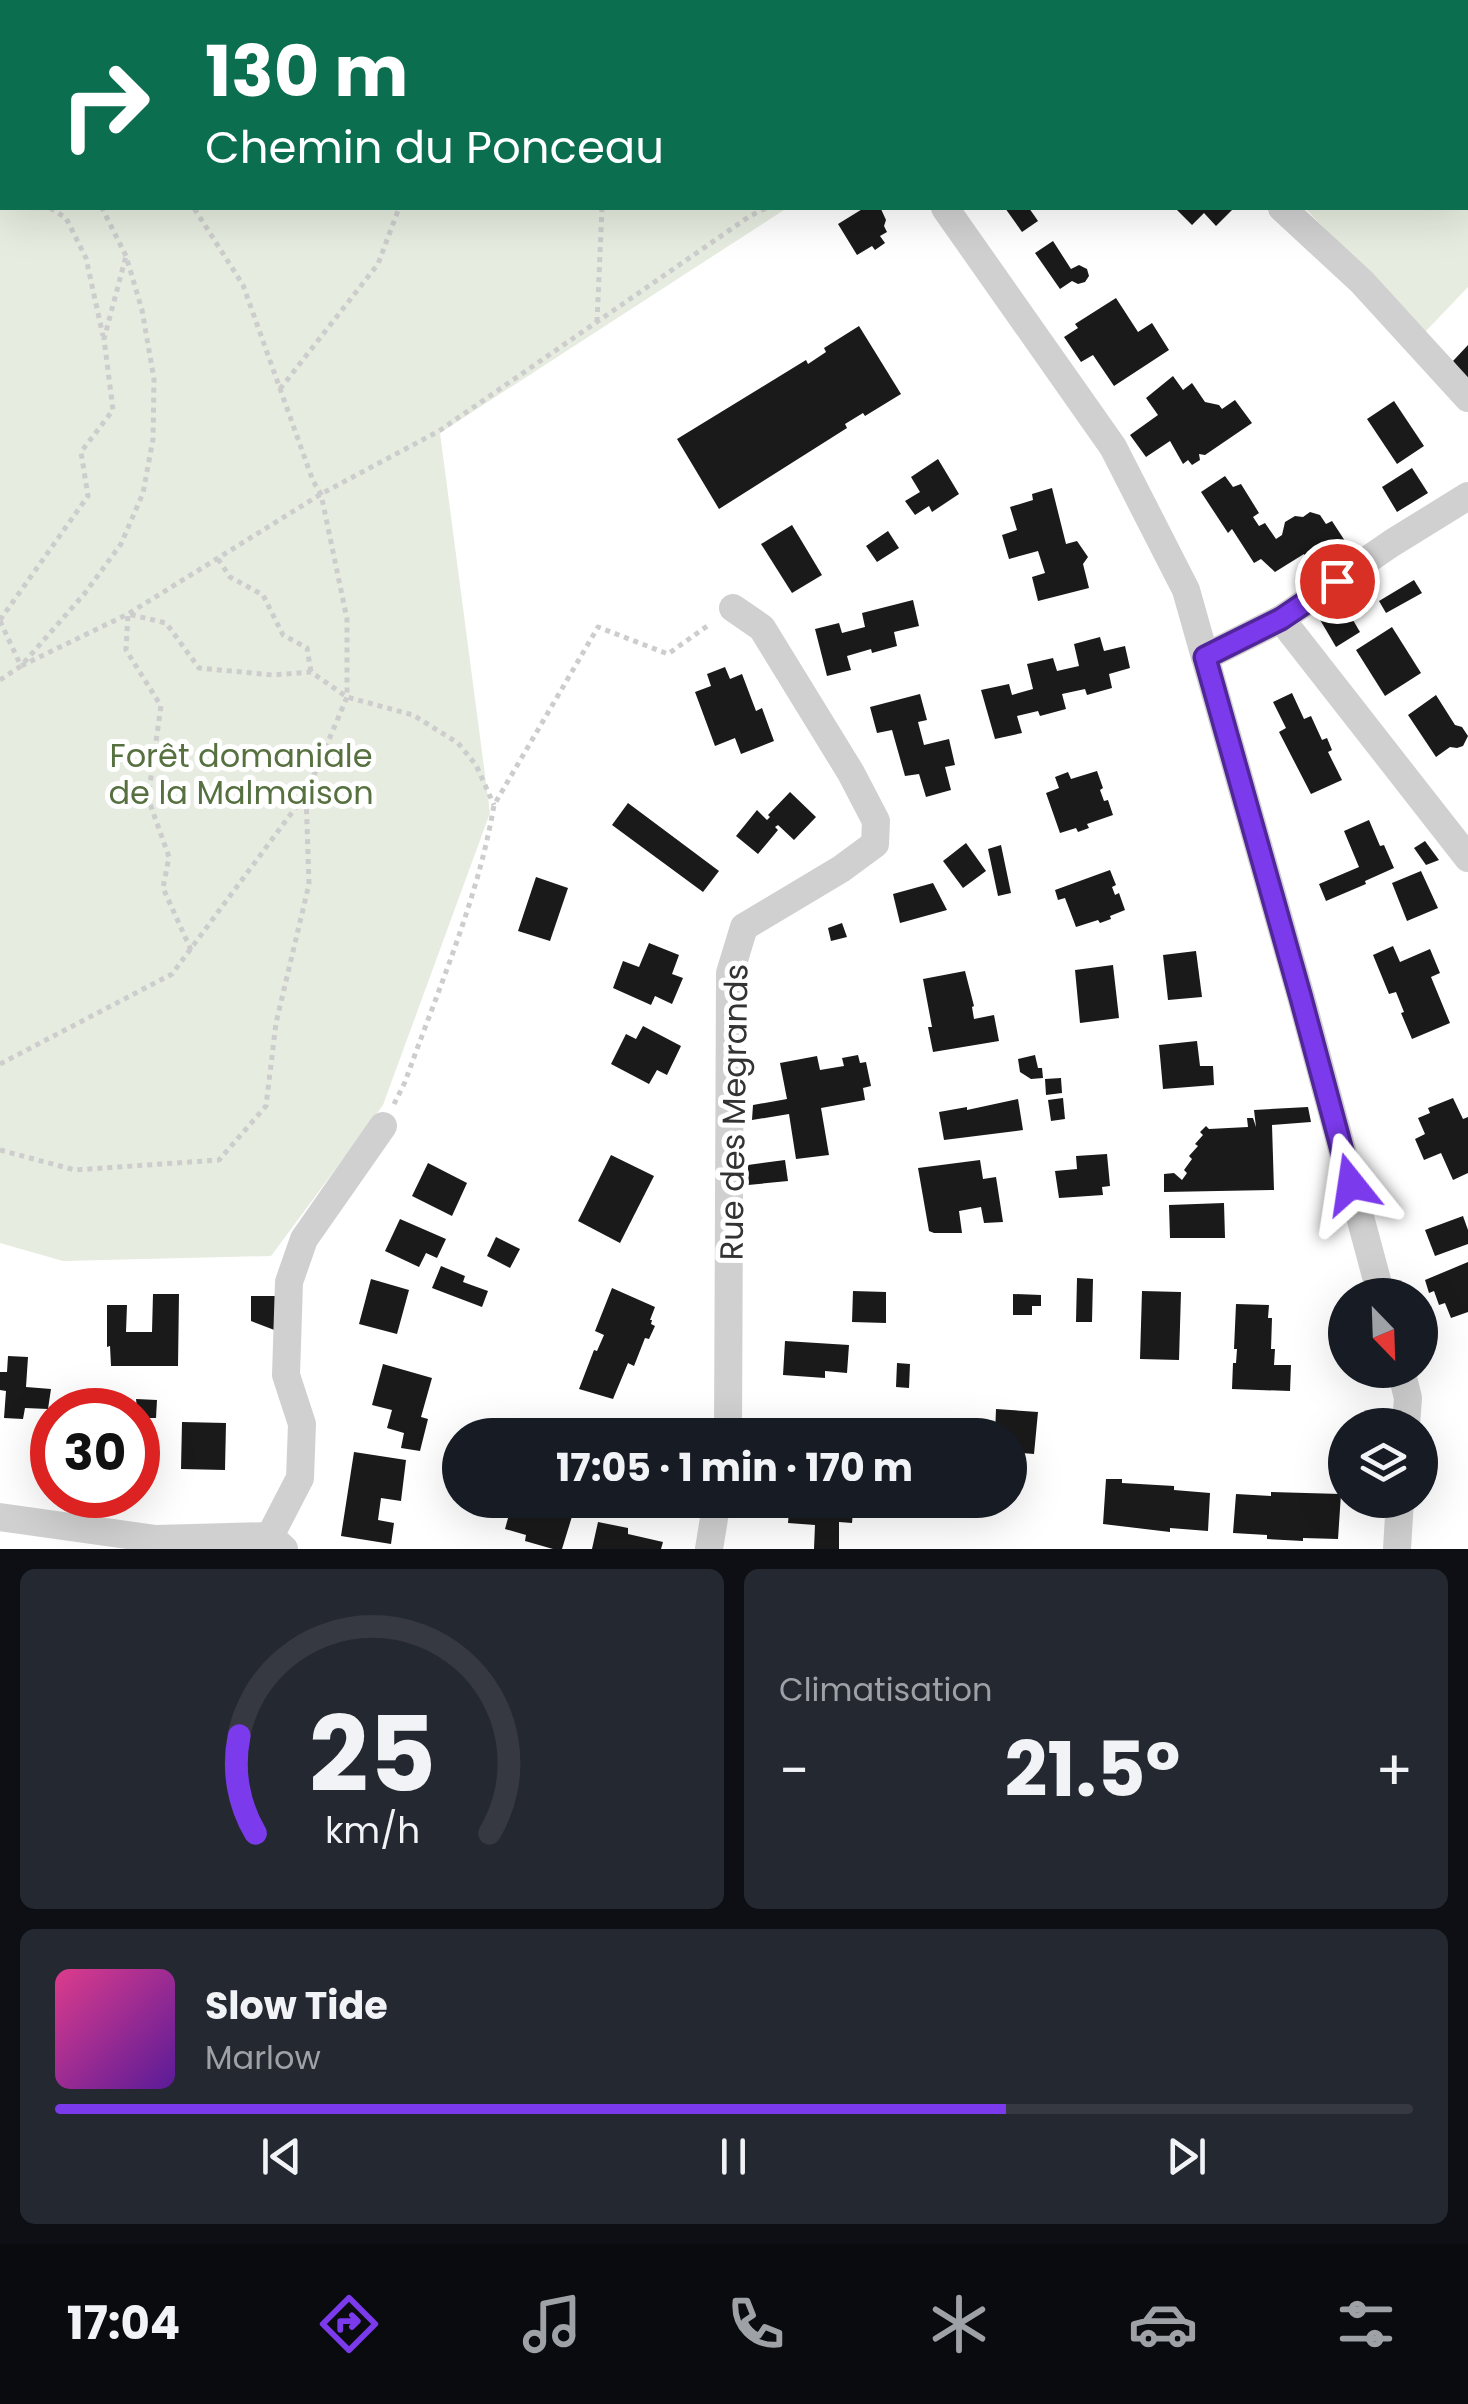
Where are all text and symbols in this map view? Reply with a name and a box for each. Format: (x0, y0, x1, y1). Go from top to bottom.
text: 130 m (205, 22, 408, 121)
icon: right (40, 40, 170, 170)
text: Chemin du Ponceau (205, 116, 664, 179)
pin (1295, 539, 1380, 624)
icon: arrive (1310, 554, 1365, 609)
park label: Forêt domaniale de la Malmaison (108, 733, 374, 815)
street label: Rue des Megrands (708, 963, 759, 1261)
position arrow (1299, 1132, 1403, 1236)
north arrow (1328, 1278, 1438, 1388)
map controls (1328, 1278, 1438, 1518)
speed limit sign: 30 (30, 1388, 160, 1518)
button: layers (1328, 1408, 1438, 1518)
text: 17:05 · 1 min · 170 m (556, 1441, 913, 1494)
text: Climatisation (779, 1667, 992, 1712)
text: 25 (309, 1682, 435, 1827)
text: 21.5° (1005, 1717, 1180, 1822)
text: − (779, 1732, 809, 1809)
text: + (1375, 1732, 1413, 1809)
text: km/h (324, 1805, 420, 1856)
text: Slow Tide (205, 1979, 388, 2032)
text: Marlow (205, 2035, 321, 2080)
icon: previous (254, 2129, 309, 2184)
icon: pause (706, 2129, 761, 2184)
icon: next (1159, 2129, 1214, 2184)
icon: directions (314, 2289, 384, 2359)
icon: music (517, 2289, 587, 2359)
icon: phone (721, 2289, 791, 2359)
icon: climate (924, 2289, 994, 2359)
icon: car (1128, 2289, 1198, 2359)
icon: filters (1331, 2289, 1401, 2359)
text: 17:04 (67, 2292, 180, 2355)

